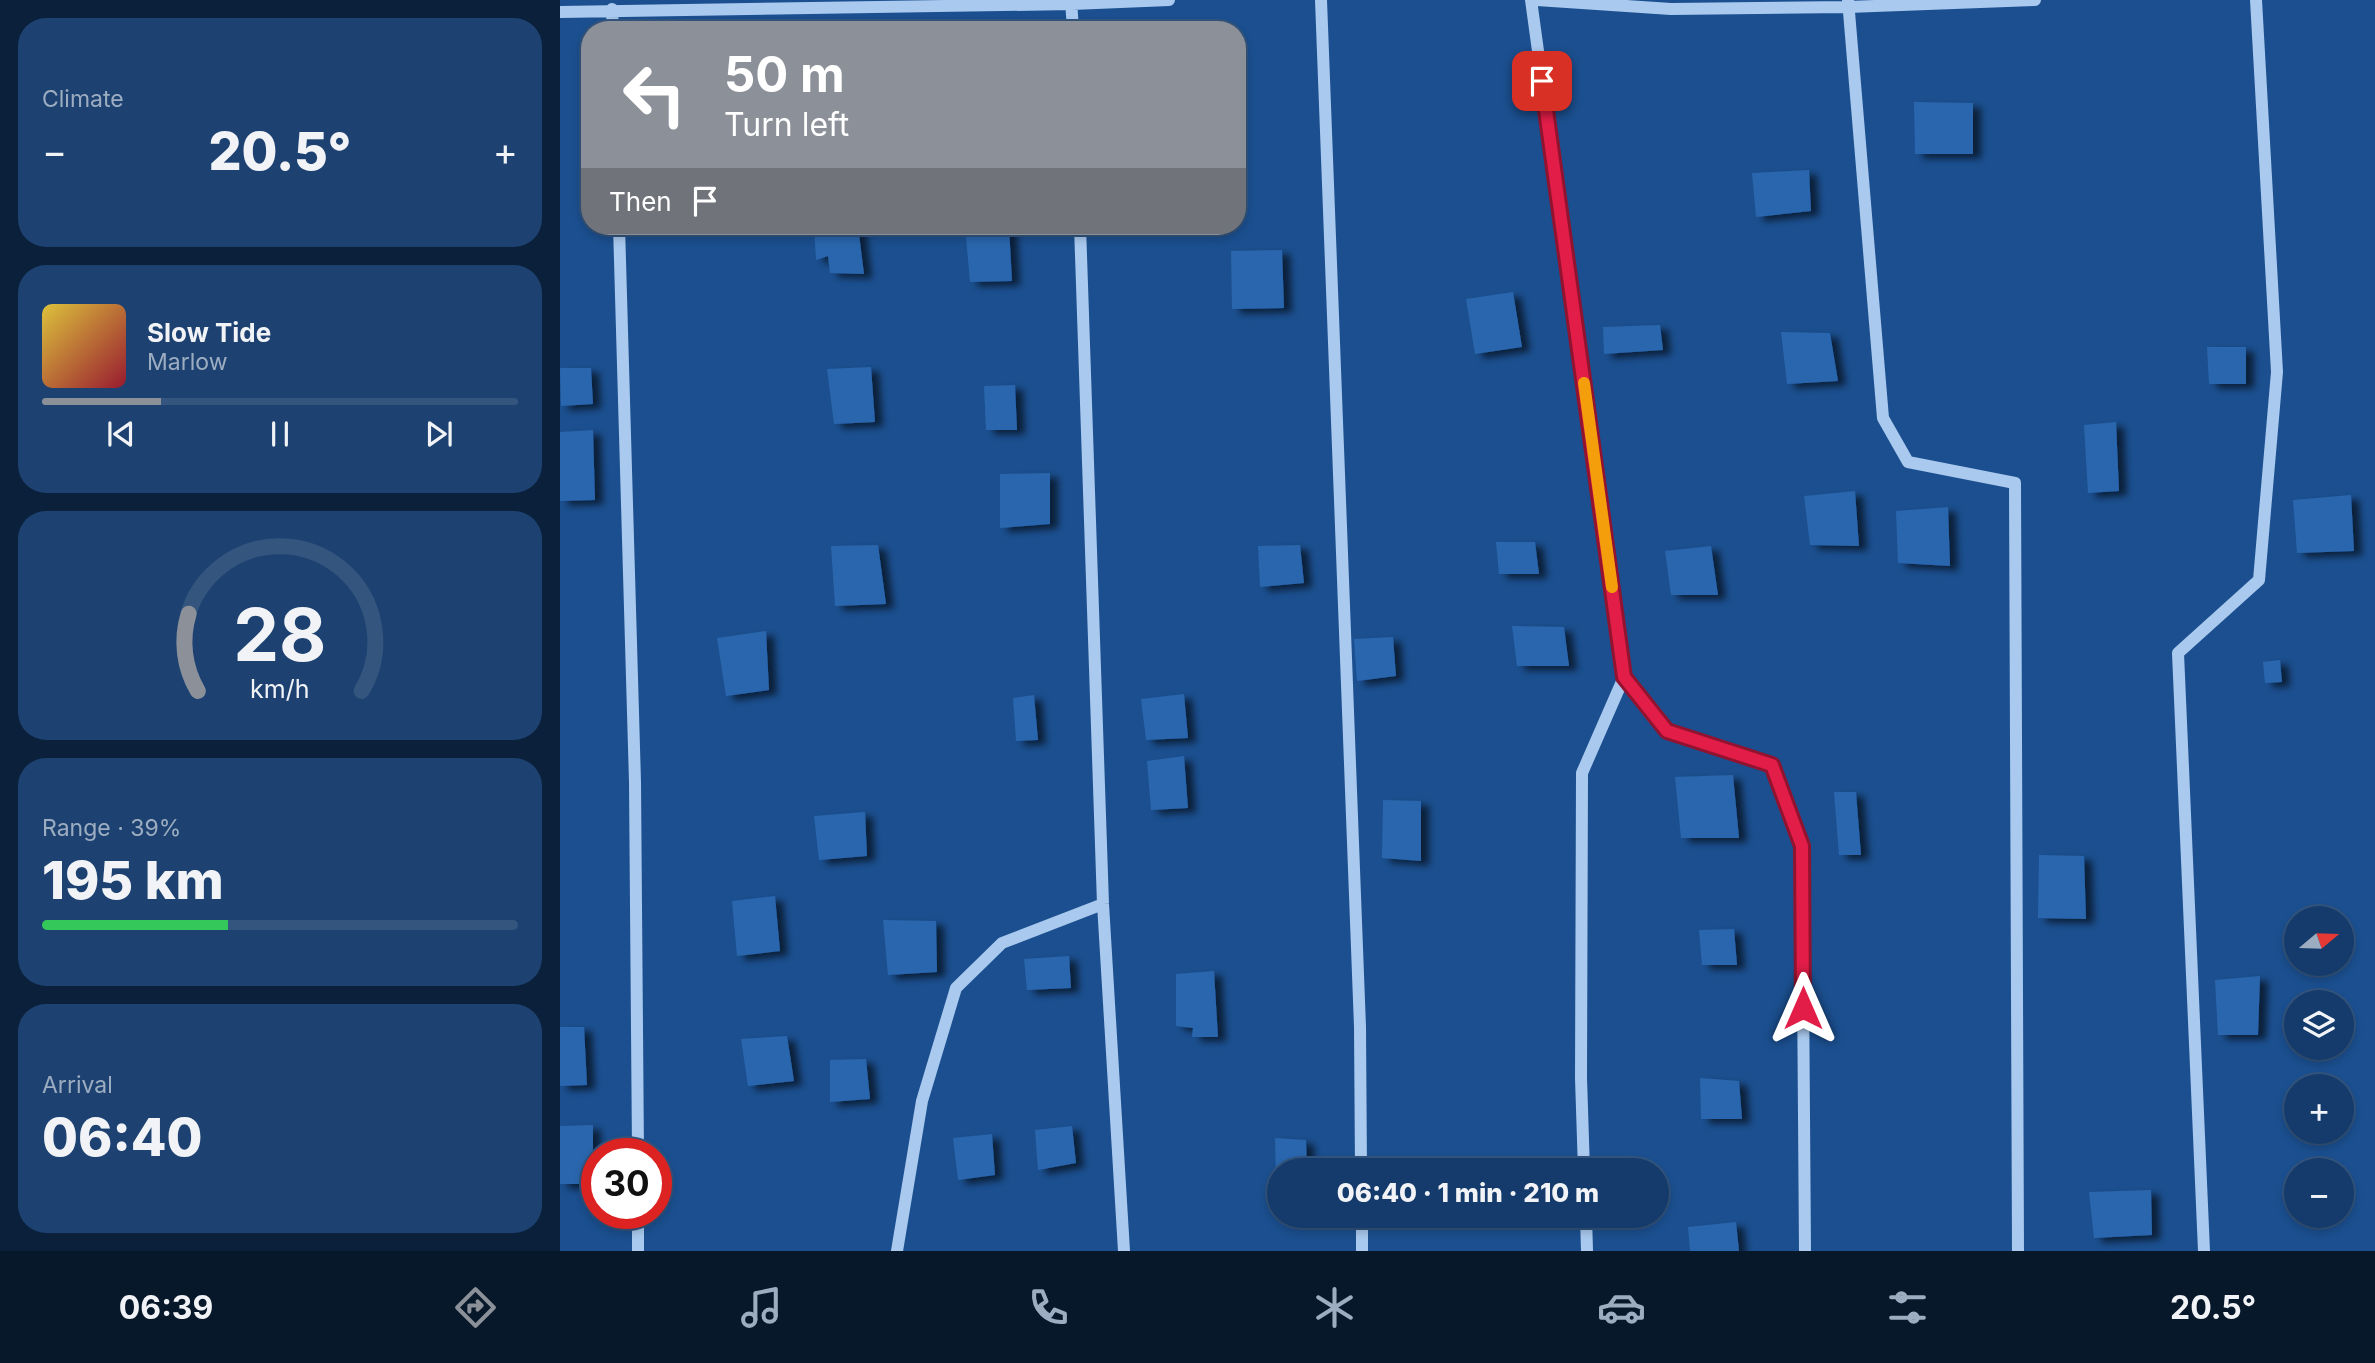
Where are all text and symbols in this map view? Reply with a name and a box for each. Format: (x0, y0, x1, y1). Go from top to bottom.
text: 50 m (724, 45, 845, 104)
icon: left (609, 49, 700, 140)
pin (1512, 51, 1572, 111)
icon: arrive (1523, 62, 1561, 100)
text: Climate (42, 85, 124, 113)
text: Turn left (724, 105, 849, 144)
text: 20.5° (208, 120, 352, 183)
text: − (42, 128, 67, 174)
text: + (493, 128, 518, 174)
icon: arrive (686, 182, 724, 220)
text: Then (609, 186, 672, 217)
text: Slow Tide (147, 317, 271, 348)
text: Marlow (147, 348, 227, 376)
icon: previous (102, 415, 140, 453)
icon: pause (261, 415, 299, 453)
icon: next (420, 415, 458, 453)
text: 28 (233, 591, 327, 680)
text: km/h (250, 674, 310, 704)
text: Range · 39% (42, 814, 181, 842)
text: 195 km (42, 849, 224, 912)
north arrow (2284, 906, 2354, 976)
map controls (2284, 906, 2354, 1228)
position arrow (1766, 971, 1840, 1045)
button: layers (2284, 990, 2354, 1060)
text: Arrival (42, 1071, 113, 1099)
button: + (2284, 1074, 2354, 1144)
text: 06:40 (42, 1106, 203, 1169)
speed limit sign: 30 (581, 1138, 672, 1229)
button: − (2284, 1158, 2354, 1228)
text: 06:40 · 1 min · 210 m (1337, 1177, 1599, 1208)
icon: directions (451, 1283, 500, 1332)
icon: music (737, 1283, 786, 1332)
icon: phone (1024, 1283, 1073, 1332)
icon: climate (1310, 1283, 1359, 1332)
icon: car (1597, 1283, 1646, 1332)
icon: filters (1883, 1283, 1932, 1332)
text: 06:39 (119, 1288, 213, 1327)
text: 20.5° (2170, 1288, 2256, 1327)

